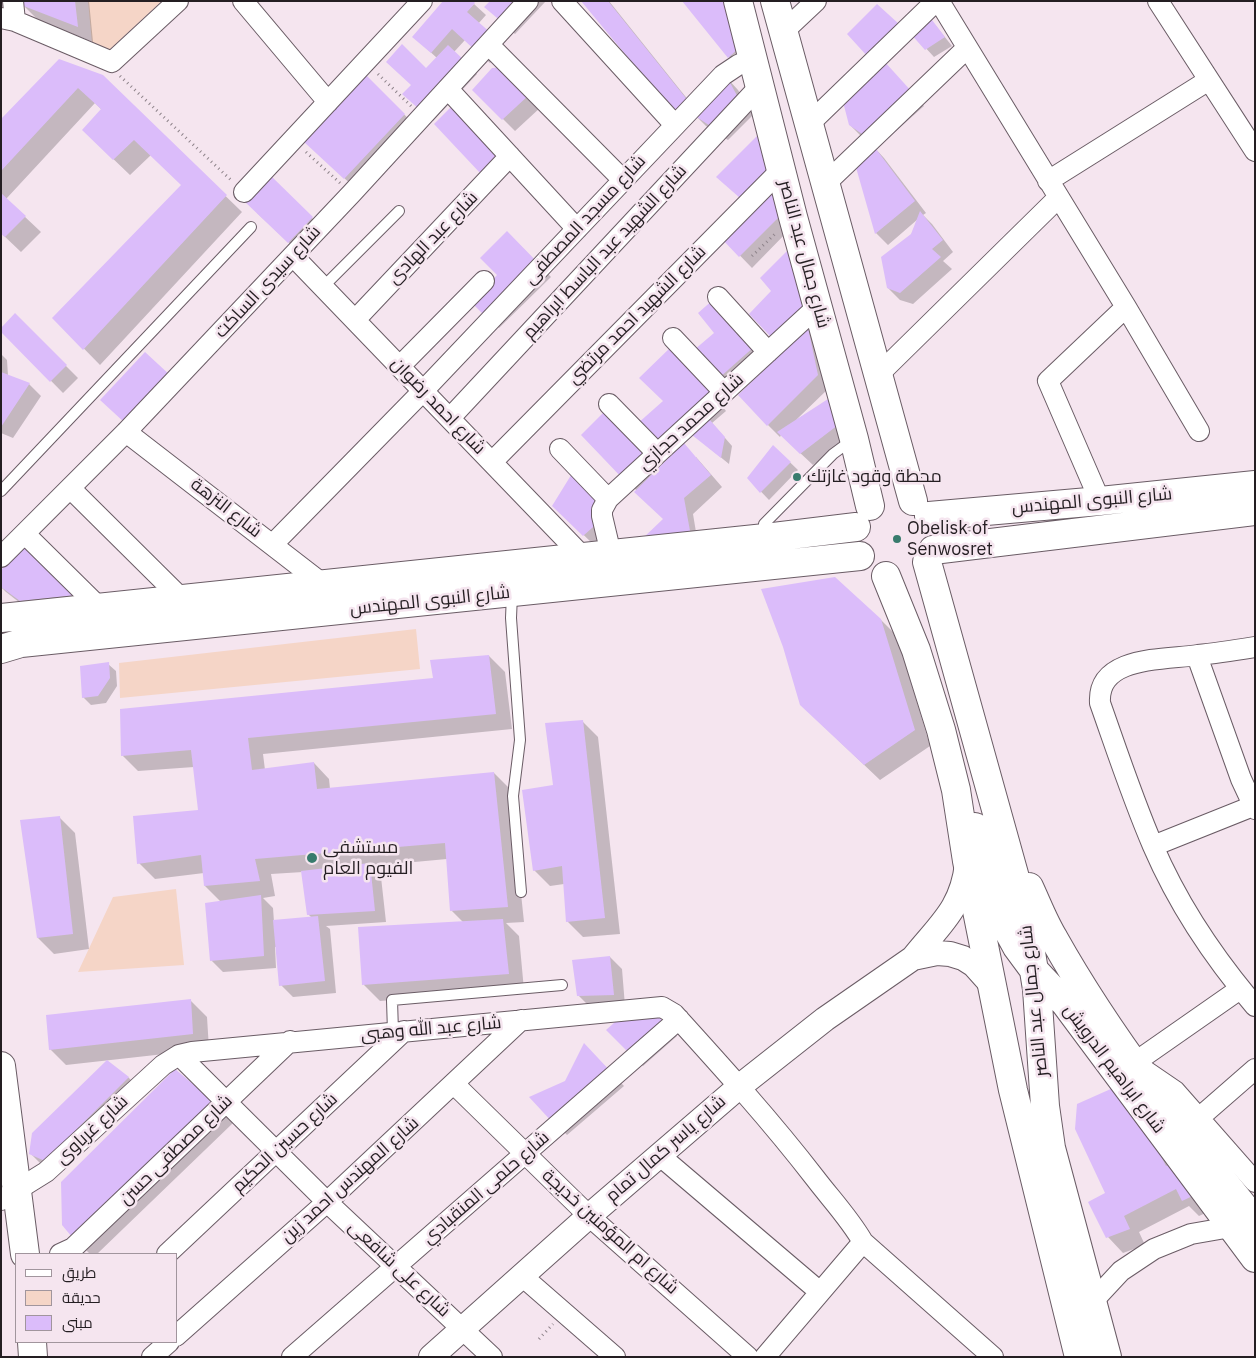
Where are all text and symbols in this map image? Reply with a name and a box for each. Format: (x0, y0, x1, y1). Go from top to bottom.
street label: شارع مسجد المصطفى (519, 151, 651, 289)
street label: شارع الشهيد عبد الباسط ابراهيم (518, 160, 692, 344)
street label: شارع جمال عبد الناصر (774, 178, 834, 330)
street label: شارع عبد الهادى (383, 187, 483, 289)
street label: شارع سيدى الساكت (210, 221, 326, 343)
street label: شارع الشهيد احمد مرتضي (563, 241, 711, 389)
street label: شارع احمد رضوان (386, 353, 490, 459)
street label: شارع محمد حجازي (634, 369, 748, 475)
place label: محطة وقود غازتك (807, 466, 942, 488)
marker: محطة وقود غازتك (791, 471, 803, 483)
street label: شارع النزهة (186, 474, 266, 542)
street label: شارع النبوى المهندس (1011, 483, 1173, 519)
place label: Obelisk of Senwosret (907, 518, 993, 560)
marker: Obelisk of Senwosret (891, 533, 903, 545)
street label: شارع النبوى المهندس (349, 582, 511, 620)
place label: مستشفى الفيوم العام (323, 837, 413, 880)
marker: مستشفى الفيوم العام (305, 851, 319, 865)
street label: شارع جمال عبد الناصر (1015, 924, 1053, 1078)
street label: شارع ابراهيم الدرويش (1058, 1000, 1170, 1138)
street label: شارع عبد الله وهبى (360, 1012, 502, 1046)
street label: شارع حسين الحكيم (228, 1089, 342, 1197)
street label: شارع غرباوى (51, 1091, 133, 1169)
street label: شارع مصطفى حسن (115, 1091, 237, 1209)
street label: شارع ياسر كمال تمام (602, 1091, 730, 1207)
street label: شارع المهندس احمد زين (277, 1112, 423, 1248)
street label: شارع حلمى المنقبادي (418, 1127, 554, 1249)
street label: شارع ام المؤمنين خديجة (537, 1165, 683, 1299)
street label: شارع على شافعى (344, 1216, 454, 1322)
legend (15, 1253, 178, 1343)
text: طريق (62, 1263, 96, 1282)
text: حديقة (62, 1288, 101, 1307)
text: مبنى (62, 1313, 93, 1332)

